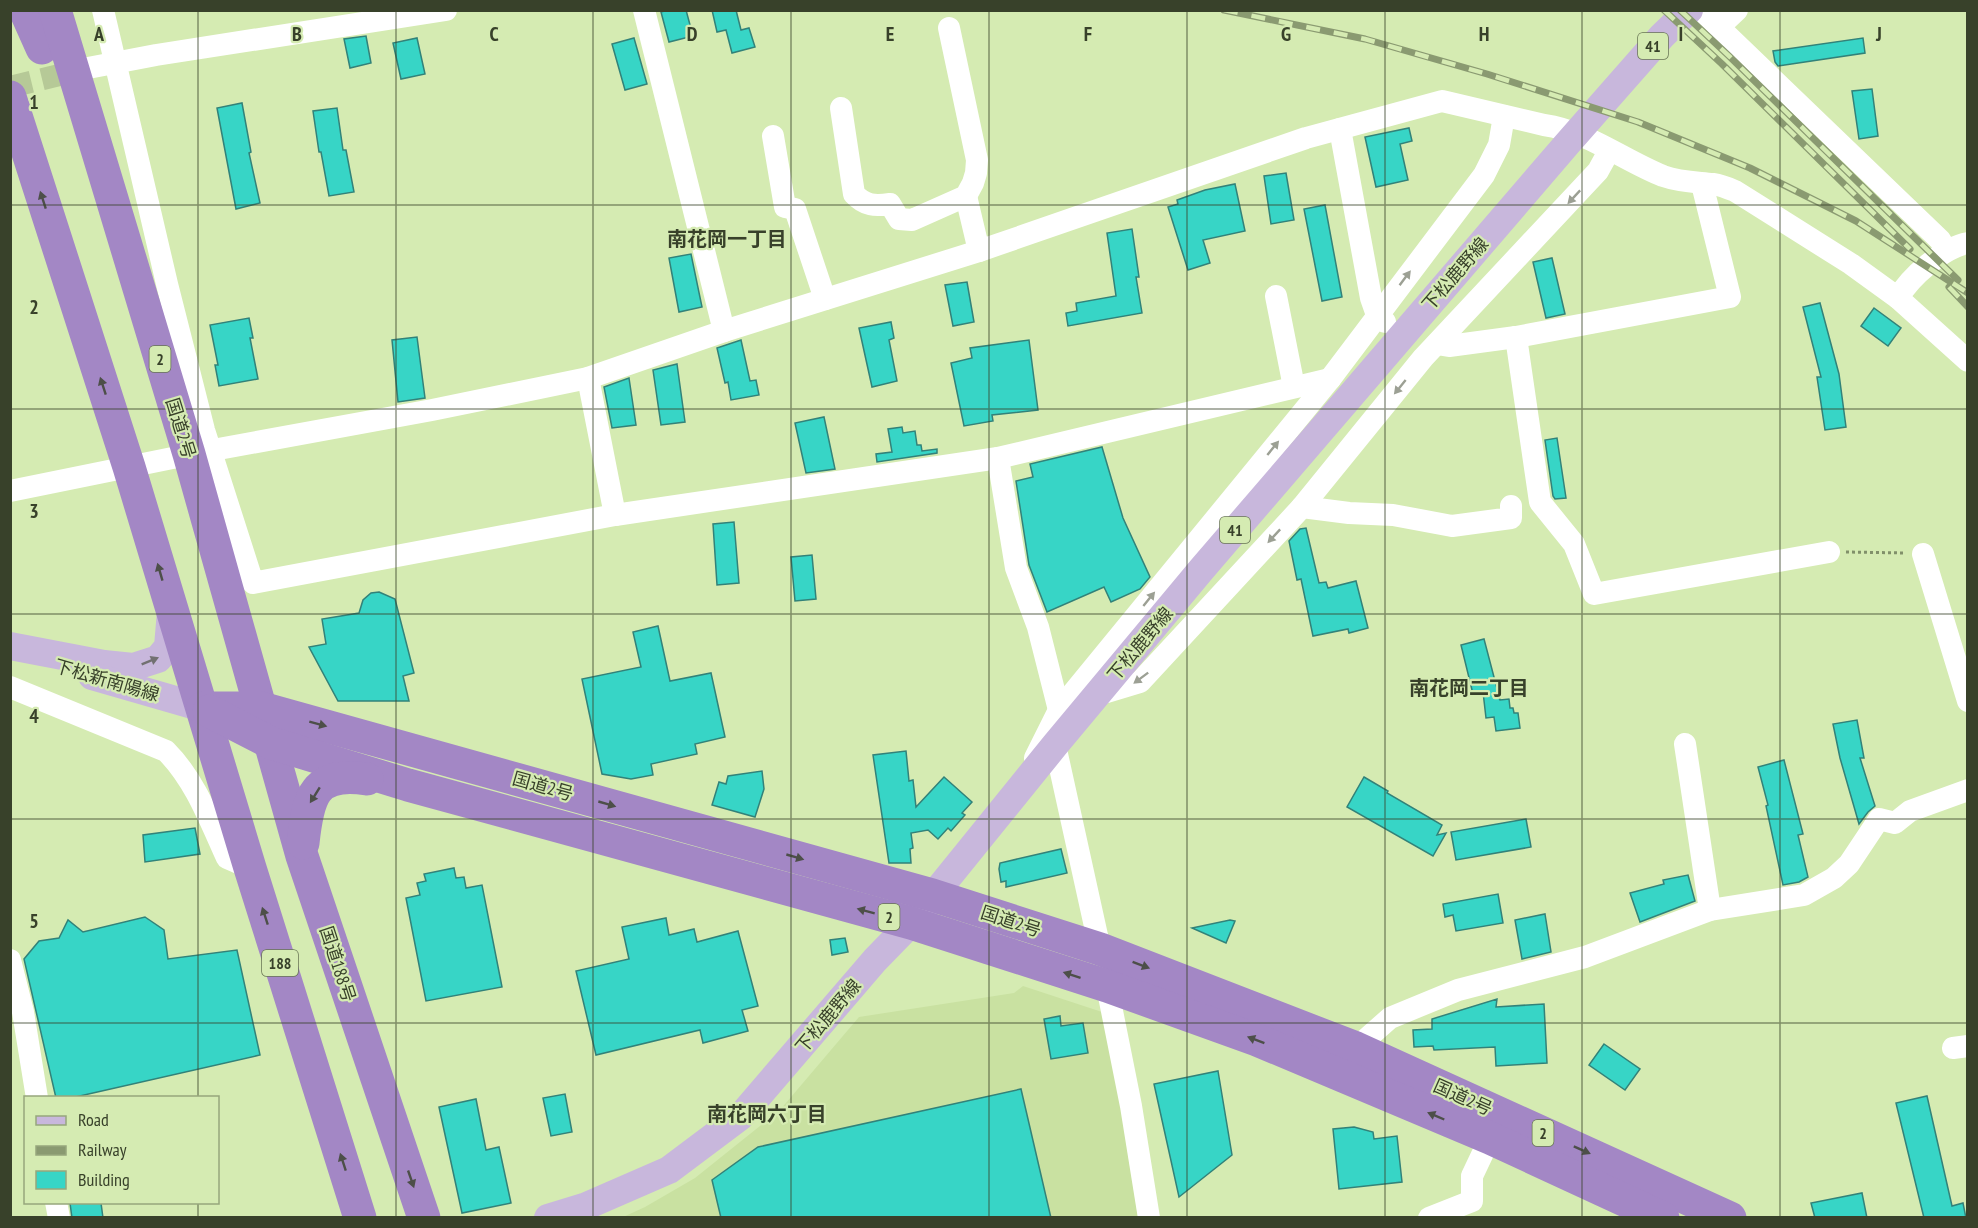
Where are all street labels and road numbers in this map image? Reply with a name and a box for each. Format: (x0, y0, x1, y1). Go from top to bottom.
road number: 41 (1638, 33, 1668, 59)
street label: 下松鹿野線 (1417, 232, 1493, 316)
road number: 2 (150, 346, 170, 372)
street label: 国道2号 (161, 395, 201, 461)
road number: 41 (1220, 517, 1250, 543)
street label: 下松鹿野線 (1102, 602, 1178, 686)
street label: 下松新南陽線 (52, 654, 162, 706)
street label: 国道2号 (510, 766, 576, 806)
street label: 国道2号 (978, 900, 1044, 942)
road number: 2 (878, 904, 900, 930)
street label: 国道188号 (315, 923, 361, 1005)
road number: 188 (262, 950, 298, 976)
street label: 下松鹿野線 (790, 974, 866, 1058)
street label: 国道2号 (1430, 1074, 1496, 1120)
road number: 2 (1532, 1120, 1554, 1146)

